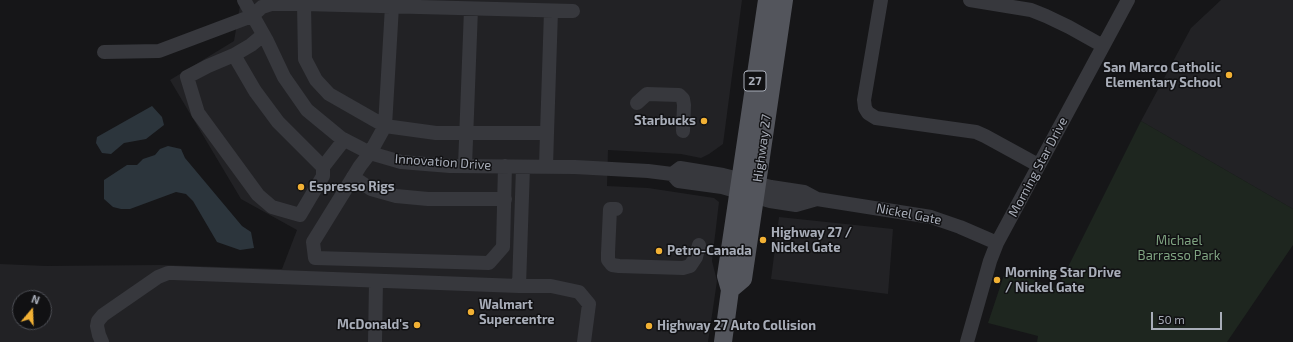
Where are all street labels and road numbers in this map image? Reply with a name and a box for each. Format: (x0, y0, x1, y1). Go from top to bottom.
road number: 27 (744, 71, 766, 91)
street label: Highway 27 (750, 113, 774, 183)
street label: Morning Star Drive (1005, 114, 1071, 220)
street label: Innovation Drive (394, 151, 492, 173)
street label: Nickel Gate (875, 200, 943, 228)

